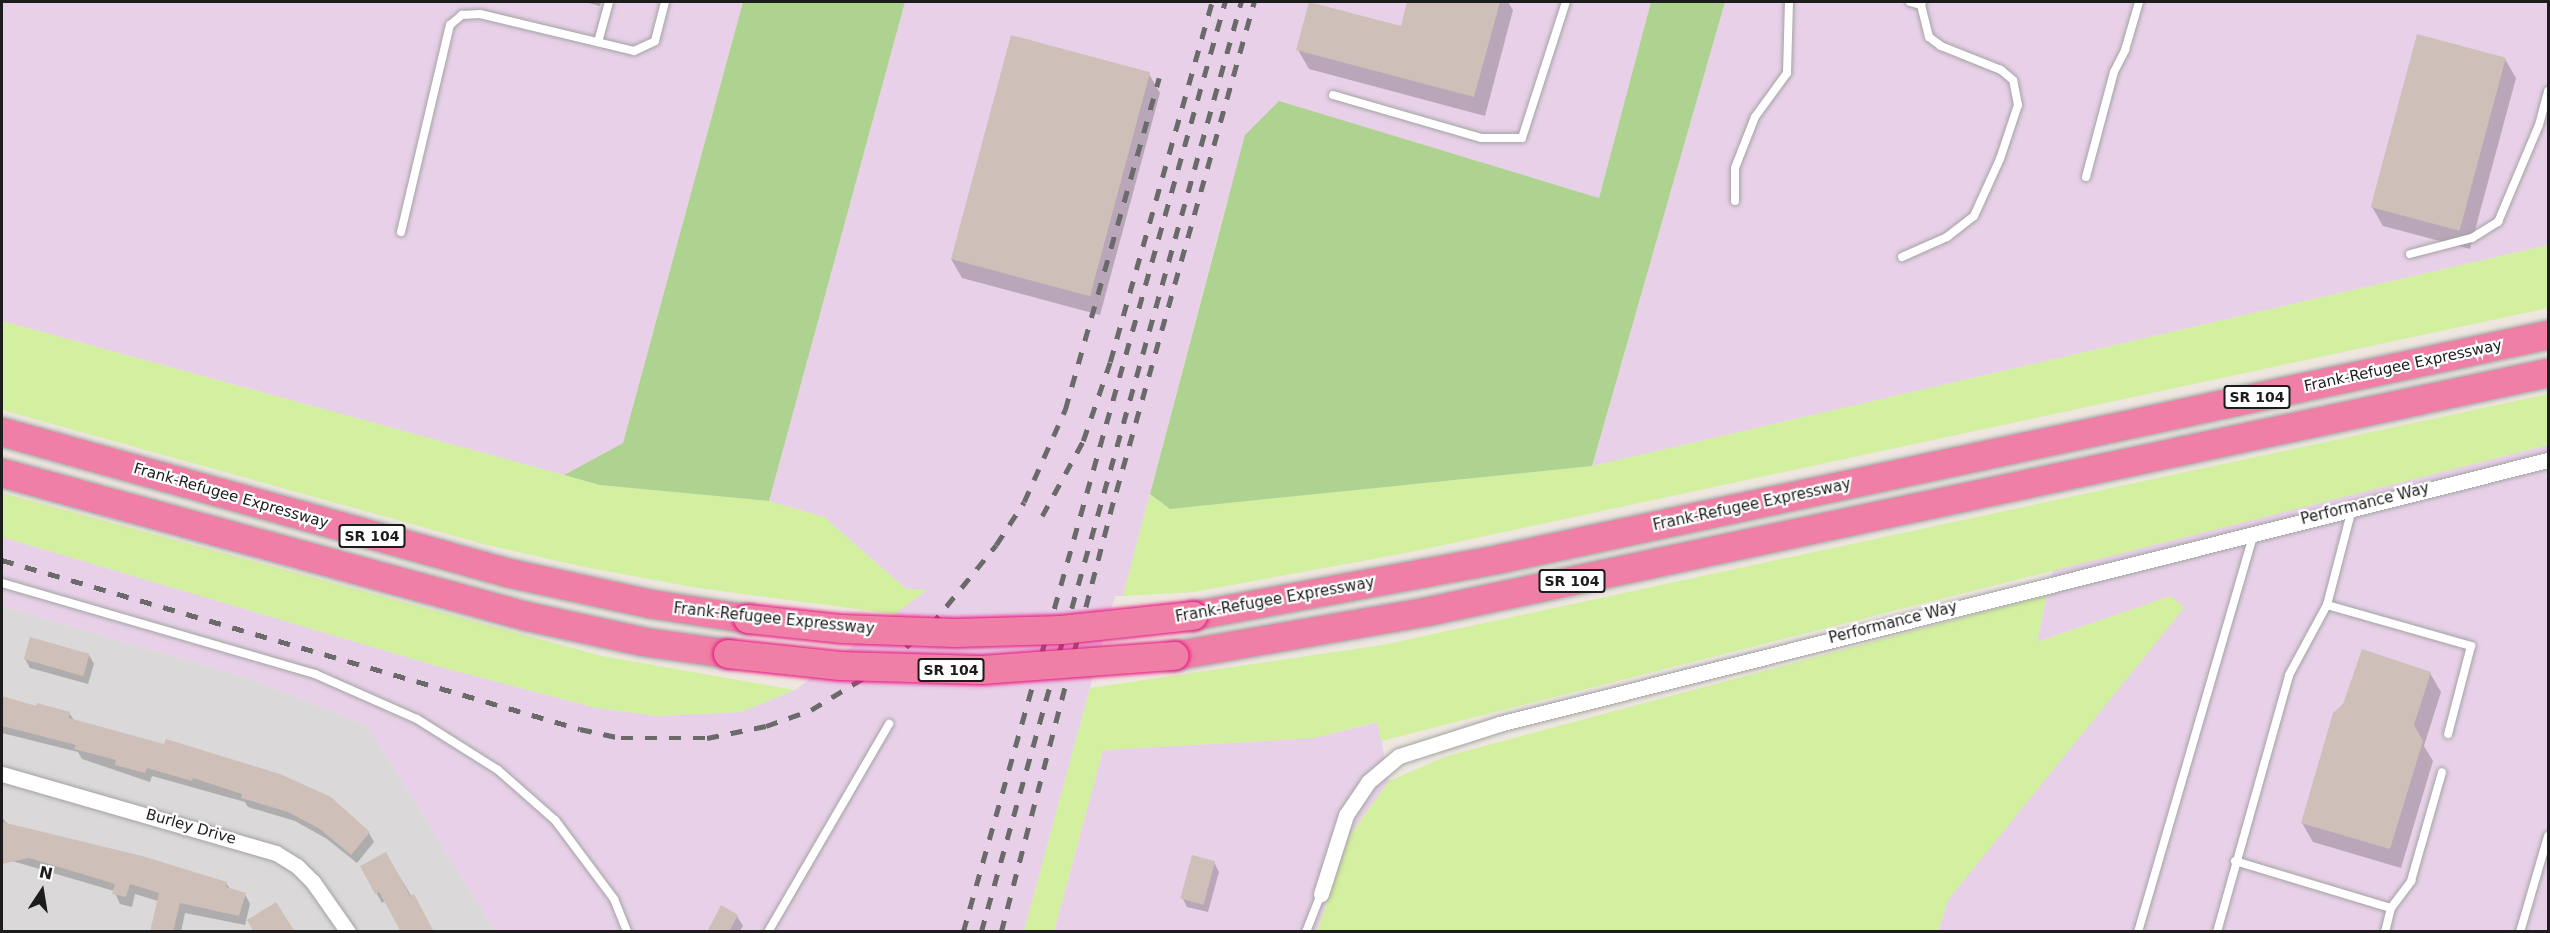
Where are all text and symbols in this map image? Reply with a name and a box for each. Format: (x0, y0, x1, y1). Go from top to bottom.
street label: Frank-Refugee Expressway (2302, 336, 2504, 396)
road number: SR 104 (2222, 386, 2292, 408)
street label: Frank-Refugee Expressway (131, 460, 331, 532)
street label: Frank-Refugee Expressway (1651, 475, 1853, 535)
street label: Performance Way (2299, 479, 2431, 529)
road number: SR 104 (338, 525, 406, 547)
road number: SR 104 (1538, 570, 1606, 592)
street label: Frank-Refugee Expressway (1174, 574, 1376, 626)
street label: Performance Way (1827, 598, 1959, 648)
street label: Frank-Refugee Expressway (673, 599, 875, 639)
road number: SR 104 (916, 659, 986, 681)
street label: Burley Drive (144, 806, 238, 848)
north arrow (12, 861, 72, 921)
text: N (37, 862, 54, 884)

